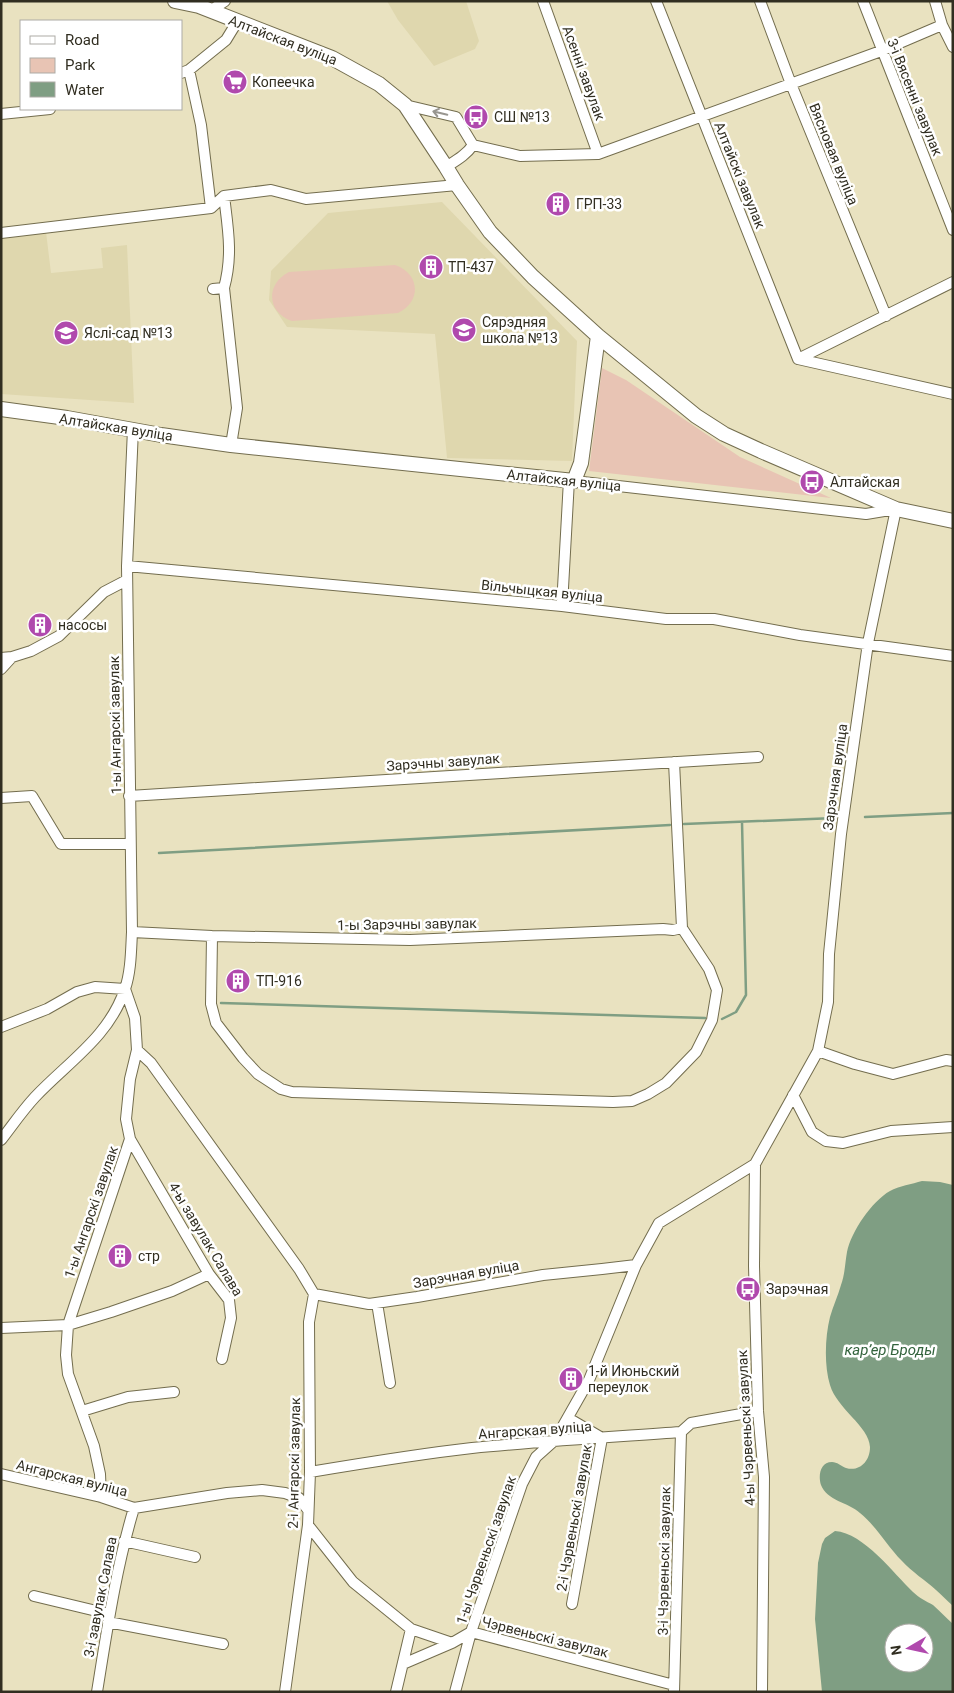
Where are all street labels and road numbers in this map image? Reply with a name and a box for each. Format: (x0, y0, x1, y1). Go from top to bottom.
street label: Алтайская вуліца (226, 12, 340, 68)
street label: Асенні завулак (560, 24, 609, 123)
street label: 3-і Вясенні завулак (884, 36, 946, 158)
street label: Вясновая вуліца (806, 101, 862, 207)
street label: Алтайскі завулак (711, 119, 769, 231)
street label: Алтайская вуліца (58, 410, 174, 444)
street label: Алтайская вуліца (506, 466, 622, 494)
street label: Вільчыцкая вуліца (480, 577, 604, 605)
street label: 1-ы Ангарскі завулак (106, 655, 124, 794)
street label: Зарэчная вуліца (820, 723, 850, 831)
street label: Зарэчны завулак (386, 750, 501, 774)
street label: 1-ы Зарэчны завулак (337, 915, 477, 933)
street label: 1-ы Ангарскі завулак (61, 1143, 121, 1280)
street label: 4-ы завулак Салава (166, 1179, 246, 1299)
street label: Зарэчная вуліца (412, 1257, 520, 1291)
street label: 4-ы Чэрвеньскі завулак (734, 1349, 758, 1506)
street label: 2-і Ангарскі завулак (285, 1397, 303, 1529)
street label: Ангарская вуліца (478, 1418, 592, 1442)
street label: 2-і Чэрвеньскі завулак (553, 1443, 595, 1593)
street label: Ангарская вуліца (15, 1456, 129, 1500)
street label: 1-ы Чэрвеньскі завулак (453, 1473, 519, 1626)
street label: 3-і Чэрвеньскі завулак (655, 1486, 673, 1636)
street label: 3-і завулак Салава (80, 1535, 120, 1659)
street label: Чэрвеньскі завулак (480, 1613, 610, 1661)

